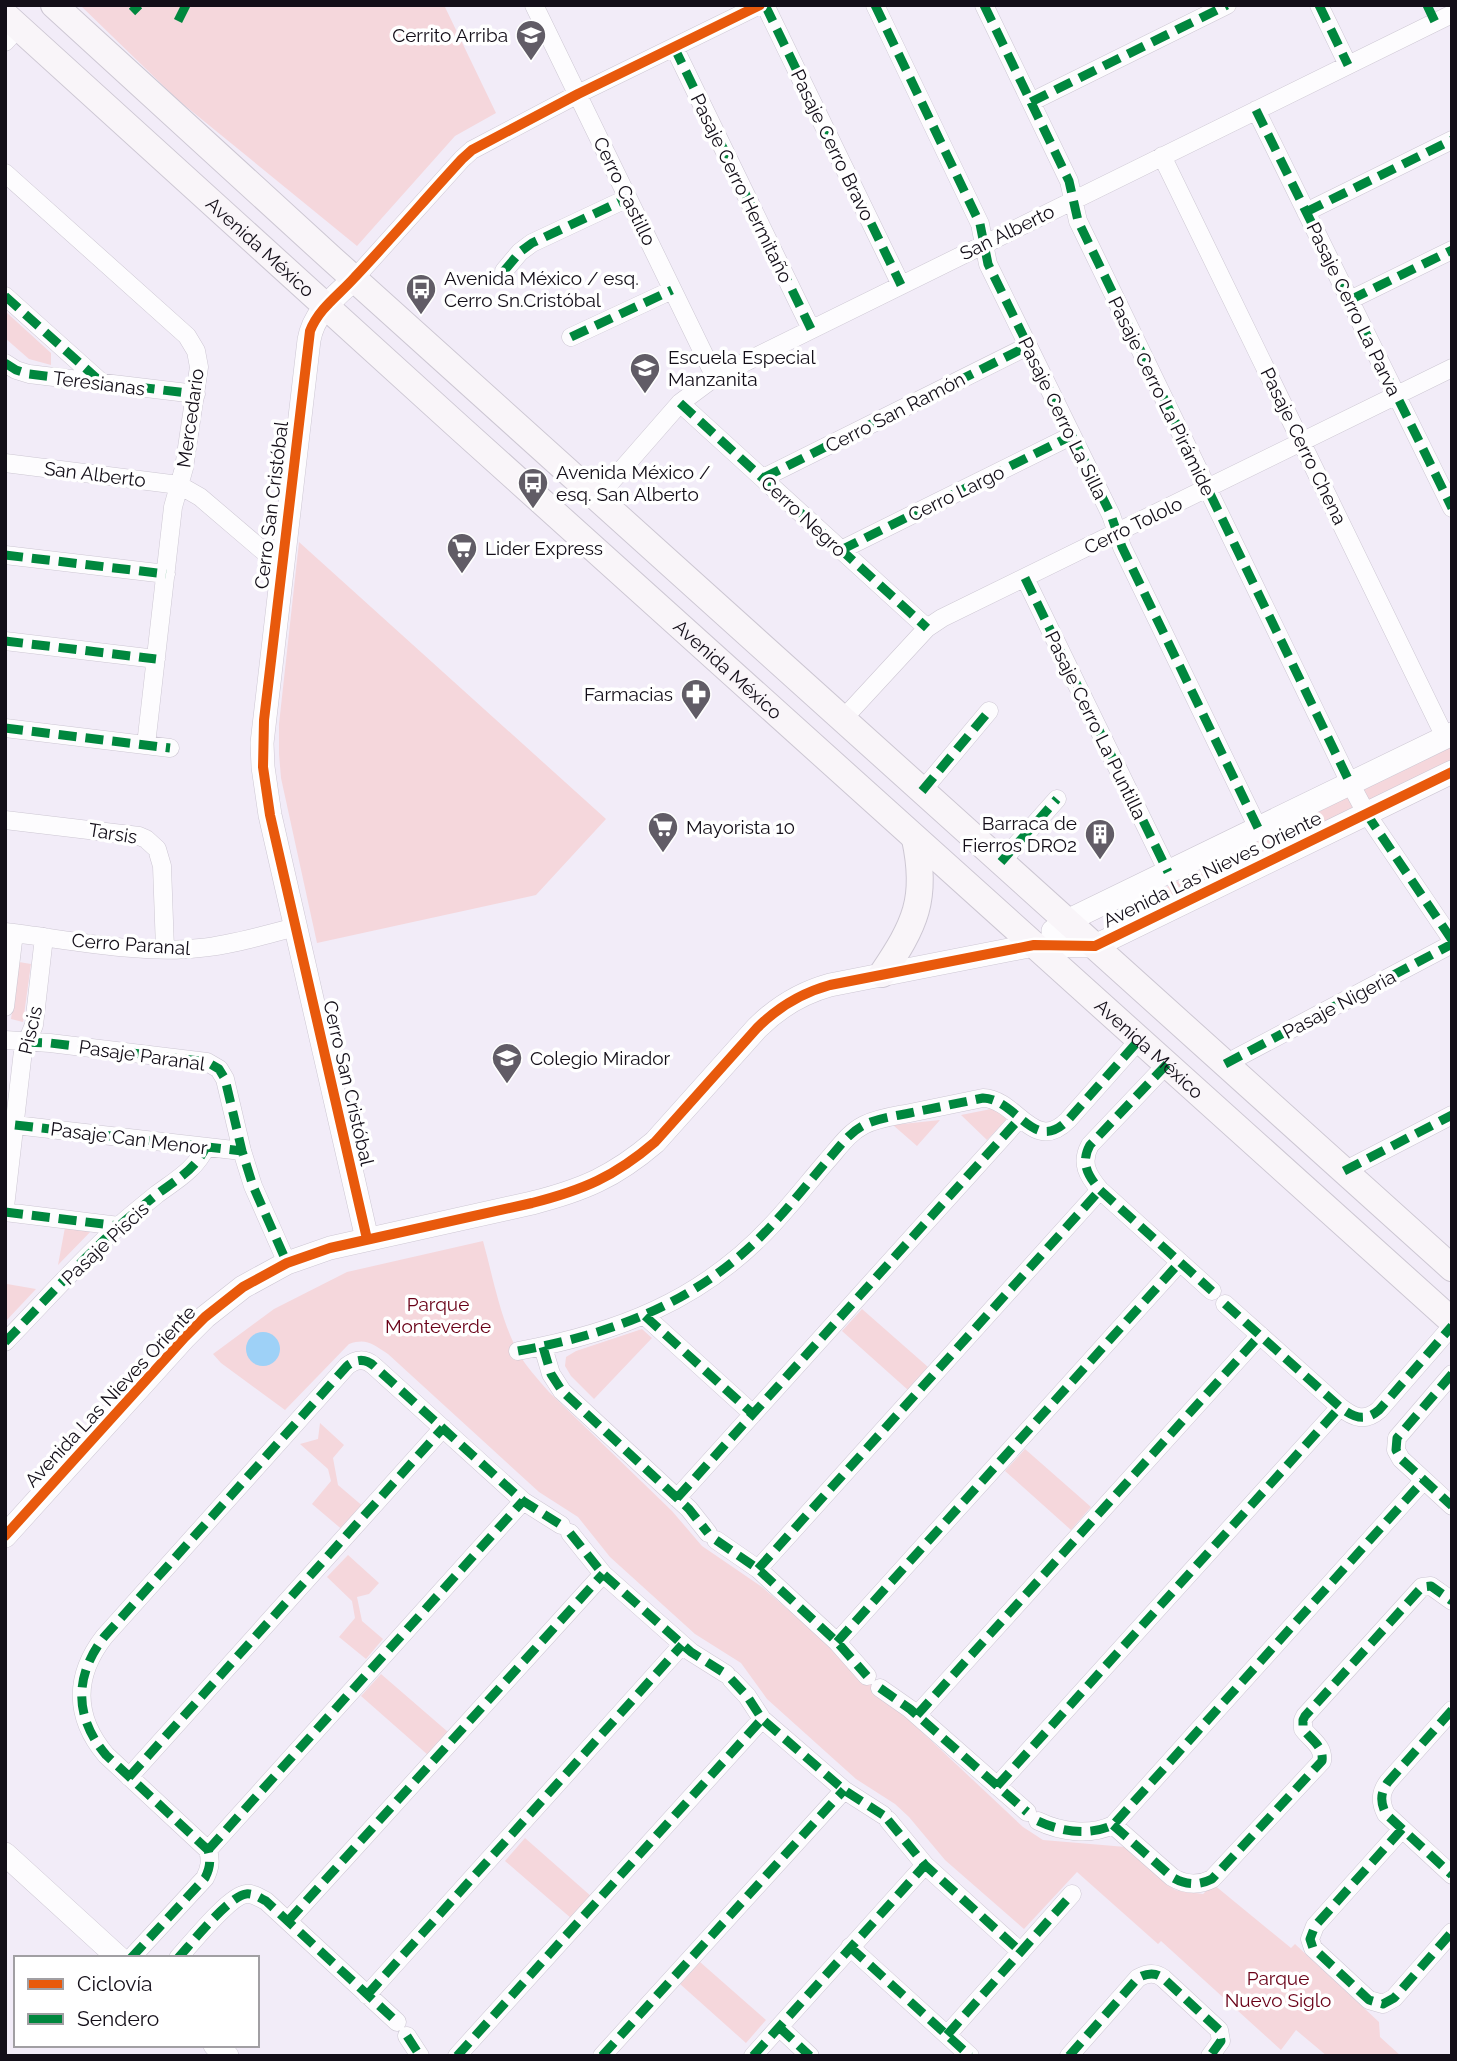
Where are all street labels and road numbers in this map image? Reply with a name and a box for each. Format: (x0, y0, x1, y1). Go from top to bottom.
street label: Pasaje Cerro Bravo (787, 66, 879, 224)
street label: Pasaje Cerro Hermitaño (687, 90, 797, 286)
street label: Cerro Castillo (589, 133, 661, 249)
street label: Avenida México (202, 192, 319, 301)
street label: San Alberto (956, 200, 1058, 264)
street label: Pasaje Cerro La Parva (1302, 219, 1406, 399)
street label: Pasaje Cerro La Pirámide (1104, 293, 1220, 499)
street label: Pasaje Cerro La Silla (1014, 333, 1112, 503)
street label: Pasaje Cerro Chena (1256, 364, 1352, 528)
street label: Teresianas (52, 366, 146, 400)
street label: Mercedario (172, 367, 208, 469)
street label: Cerro San Ramón (822, 367, 968, 457)
street label: Cerro San Cristóbal (250, 419, 292, 590)
street label: San Alberto (43, 457, 147, 491)
street label: Cerro Largo (904, 460, 1008, 526)
street label: Cerro Negro (757, 471, 851, 561)
street label: Cerro Tololo (1080, 492, 1186, 558)
street label: Avenida México (669, 615, 787, 724)
street label: Pasaje Cerro La Puntilla (1041, 627, 1151, 823)
street label: Avenida Las Nieves Oriente (1099, 807, 1325, 931)
street label: Tarsis (87, 818, 139, 848)
street label: Cerro Paranal (71, 929, 192, 959)
street label: Pasaje Nigeria (1279, 965, 1399, 1043)
street label: Avenida México (1091, 994, 1208, 1103)
street label: Cerro San Cristóbal (319, 998, 379, 1169)
street label: Piscis (14, 1004, 46, 1056)
street label: Pasaje Paranal (77, 1035, 207, 1075)
street label: Pasaje Can Menor (49, 1117, 209, 1159)
street label: Pasaje Piscis (57, 1197, 153, 1289)
street label: Avenida Las Nieves Oriente (20, 1301, 200, 1491)

